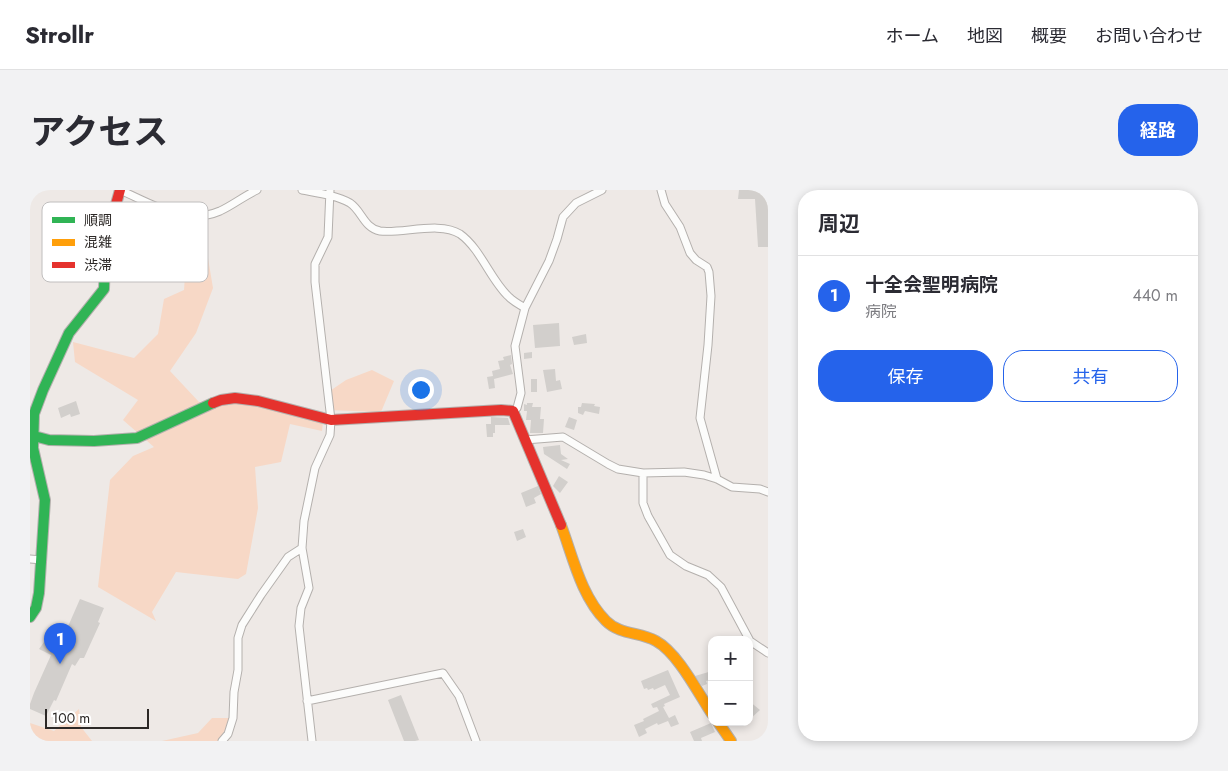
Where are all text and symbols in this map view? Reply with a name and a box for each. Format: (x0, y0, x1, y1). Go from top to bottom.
text: Strollr (25, 17, 94, 52)
text: ホーム (886, 23, 939, 49)
text: 地図 (967, 23, 1003, 49)
text: 概要 (1031, 23, 1067, 49)
text: お問い合わせ (1095, 23, 1203, 49)
button: 経路 (1118, 104, 1198, 156)
text: アクセス (30, 107, 168, 157)
legend (42, 202, 208, 282)
text: 周辺 (818, 209, 860, 239)
text: 順調 (84, 210, 112, 230)
text: 混雑 (84, 232, 112, 252)
text: 渋滞 (84, 255, 112, 275)
text: 十全会聖明病院 (865, 271, 998, 298)
text: 1 (830, 284, 838, 307)
text: 440 m (1132, 284, 1178, 307)
text: 病院 (865, 300, 897, 323)
button: 保存 (818, 350, 993, 402)
button: 共有 (1003, 350, 1178, 402)
your location (408, 377, 434, 403)
pin: 1 (44, 623, 76, 664)
map controls (708, 636, 753, 726)
button: + (708, 636, 753, 681)
button: − (708, 681, 753, 726)
scale bar (45, 706, 149, 729)
text: 100 m (52, 708, 90, 728)

